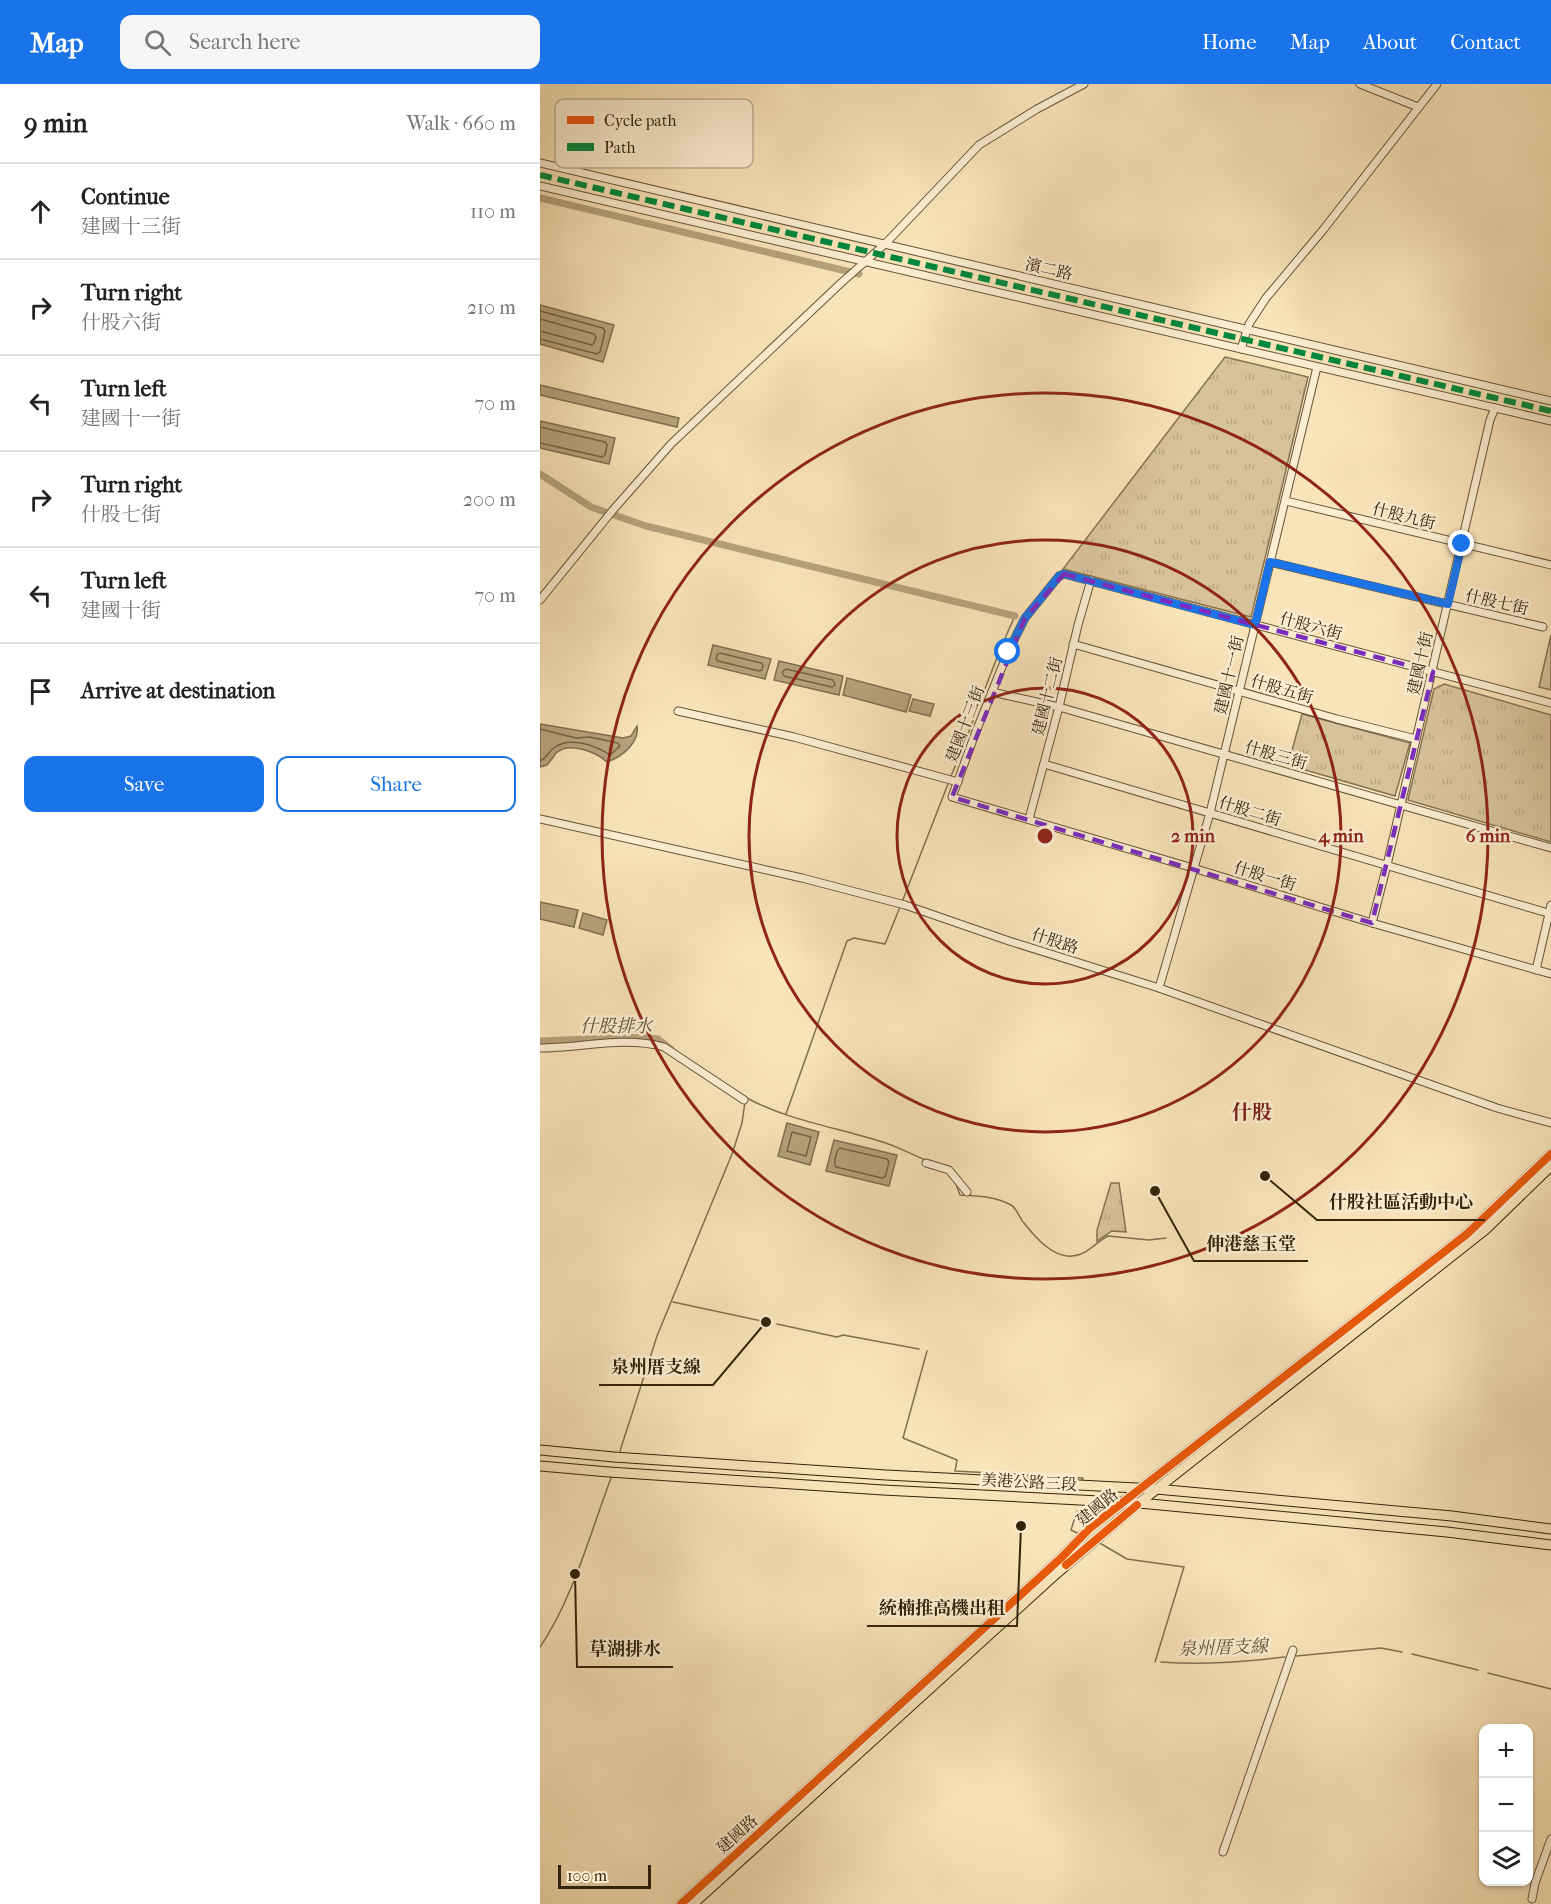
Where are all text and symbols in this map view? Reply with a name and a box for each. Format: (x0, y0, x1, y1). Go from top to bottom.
search box (120, 15, 540, 69)
text: Map (30, 26, 84, 59)
icon: search (141, 26, 174, 59)
text: Search here (189, 29, 300, 55)
text: Home (1202, 30, 1257, 54)
text: Map (1290, 30, 1330, 54)
text: About (1363, 30, 1417, 54)
text: Contact (1450, 30, 1521, 54)
legend (555, 99, 753, 168)
text: 9 min (24, 108, 88, 139)
text: Cycle path (604, 111, 676, 130)
text: Walk · 660 m (406, 112, 516, 135)
text: Path (604, 138, 636, 157)
text: Continue (81, 184, 170, 210)
icon: ahead (24, 195, 57, 228)
text: 110 m (470, 200, 516, 223)
text: 建國十三街 (81, 215, 181, 238)
street label: 濱二路 (1023, 254, 1075, 284)
text: Turn right (81, 280, 182, 306)
icon: right (24, 291, 57, 324)
text: 210 m (467, 296, 516, 319)
text: 什股六街 (81, 311, 161, 334)
text: Turn left (81, 376, 167, 402)
icon: left (24, 387, 57, 420)
text: 70 m (474, 392, 516, 415)
text: 建國十一街 (81, 407, 181, 430)
text: Turn right (81, 472, 182, 498)
icon: right (24, 483, 57, 516)
text: 200 m (463, 488, 516, 511)
street label: 什股九街 (1371, 499, 1437, 533)
text: 什股七街 (81, 503, 161, 526)
route end (1448, 530, 1474, 556)
text: Turn left (81, 568, 167, 594)
icon: left (24, 579, 57, 612)
text: 70 m (474, 584, 516, 607)
street label: 什股七街 (1464, 586, 1530, 618)
text: 建國十街 (81, 599, 161, 622)
street label: 什股六街 (1278, 609, 1344, 643)
street label: 建國十街 (1404, 630, 1436, 696)
street label: 建國十一街 (1211, 634, 1247, 716)
route start (994, 638, 1020, 664)
street label: 建國十二街 (1028, 655, 1066, 737)
street label: 什股五街 (1249, 671, 1315, 707)
icon: arrive (24, 675, 57, 708)
text: Arrive at destination (81, 678, 275, 704)
street label: 建國十三街 (942, 683, 988, 765)
street label: 什股三街 (1243, 737, 1309, 773)
button: Save (24, 756, 264, 812)
button: Share (276, 756, 516, 812)
street label: 什股二街 (1217, 793, 1283, 829)
centre of rings (1035, 826, 1055, 846)
text: 2 min (1171, 826, 1215, 847)
text: 4 min (1317, 826, 1364, 847)
text: 6 min (1466, 826, 1511, 847)
street label: 什股一街 (1232, 858, 1298, 894)
street label: 什股路 (1029, 925, 1081, 957)
water label: 什股排水 (580, 1016, 654, 1037)
district label: 什股 (1232, 1101, 1272, 1124)
callout: 什股社區活動中心 (1317, 1184, 1485, 1220)
text: 什股社區活動中心 (1329, 1192, 1473, 1213)
callout: 伸港慈玉堂 (1194, 1225, 1308, 1261)
text: 伸港慈玉堂 (1206, 1234, 1296, 1255)
callout: 泉州厝支線 (599, 1349, 713, 1385)
text: 泉州厝支線 (611, 1357, 701, 1378)
street label: 美港公路三段 (981, 1470, 1077, 1494)
street label: 建國路 (1072, 1485, 1122, 1529)
callout: 統楠推高機出租 (867, 1590, 1017, 1626)
text: 統楠推高機出租 (879, 1598, 1005, 1619)
callout: 草湖排水 (577, 1631, 673, 1667)
water label: 泉州厝支線 (1178, 1636, 1270, 1660)
text: 草湖排水 (589, 1639, 661, 1660)
map controls (1479, 1724, 1533, 1886)
button: + (1479, 1724, 1533, 1778)
button: − (1479, 1778, 1533, 1832)
street label: 建國路 (713, 1811, 761, 1857)
button: layers (1479, 1832, 1533, 1886)
scale bar (558, 1862, 651, 1890)
text: 100 m (567, 1866, 607, 1885)

